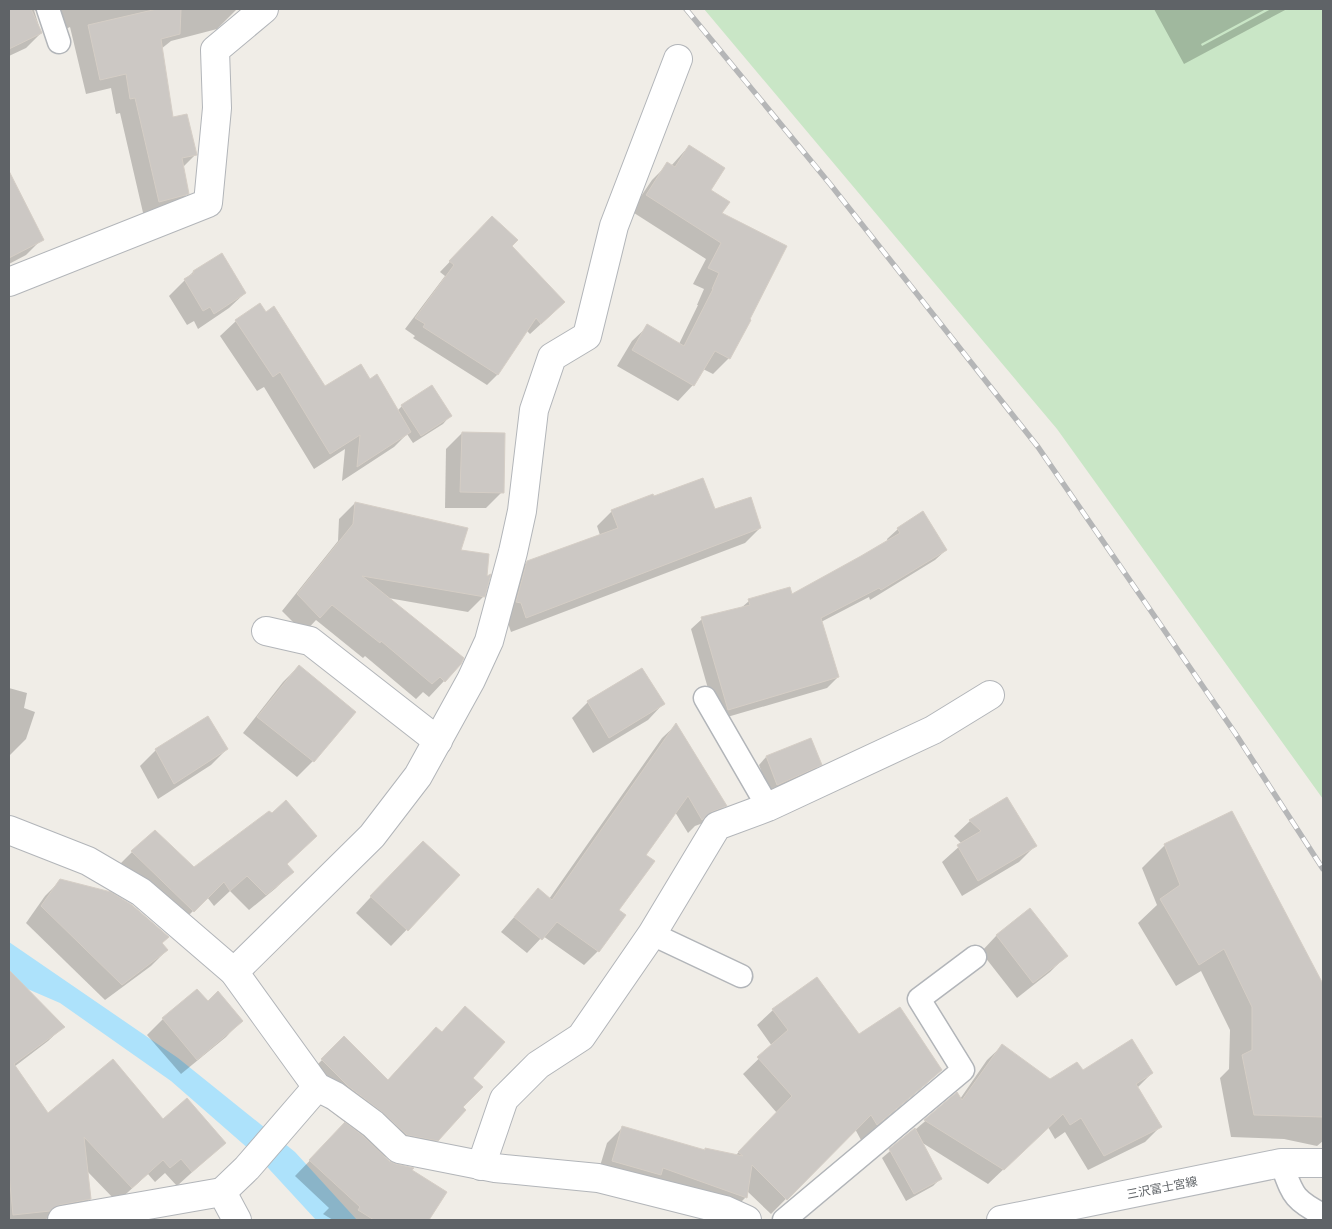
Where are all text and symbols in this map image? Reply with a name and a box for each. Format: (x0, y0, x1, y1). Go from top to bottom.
street label: 三沢富士宮線 (1125, 1174, 1199, 1204)

